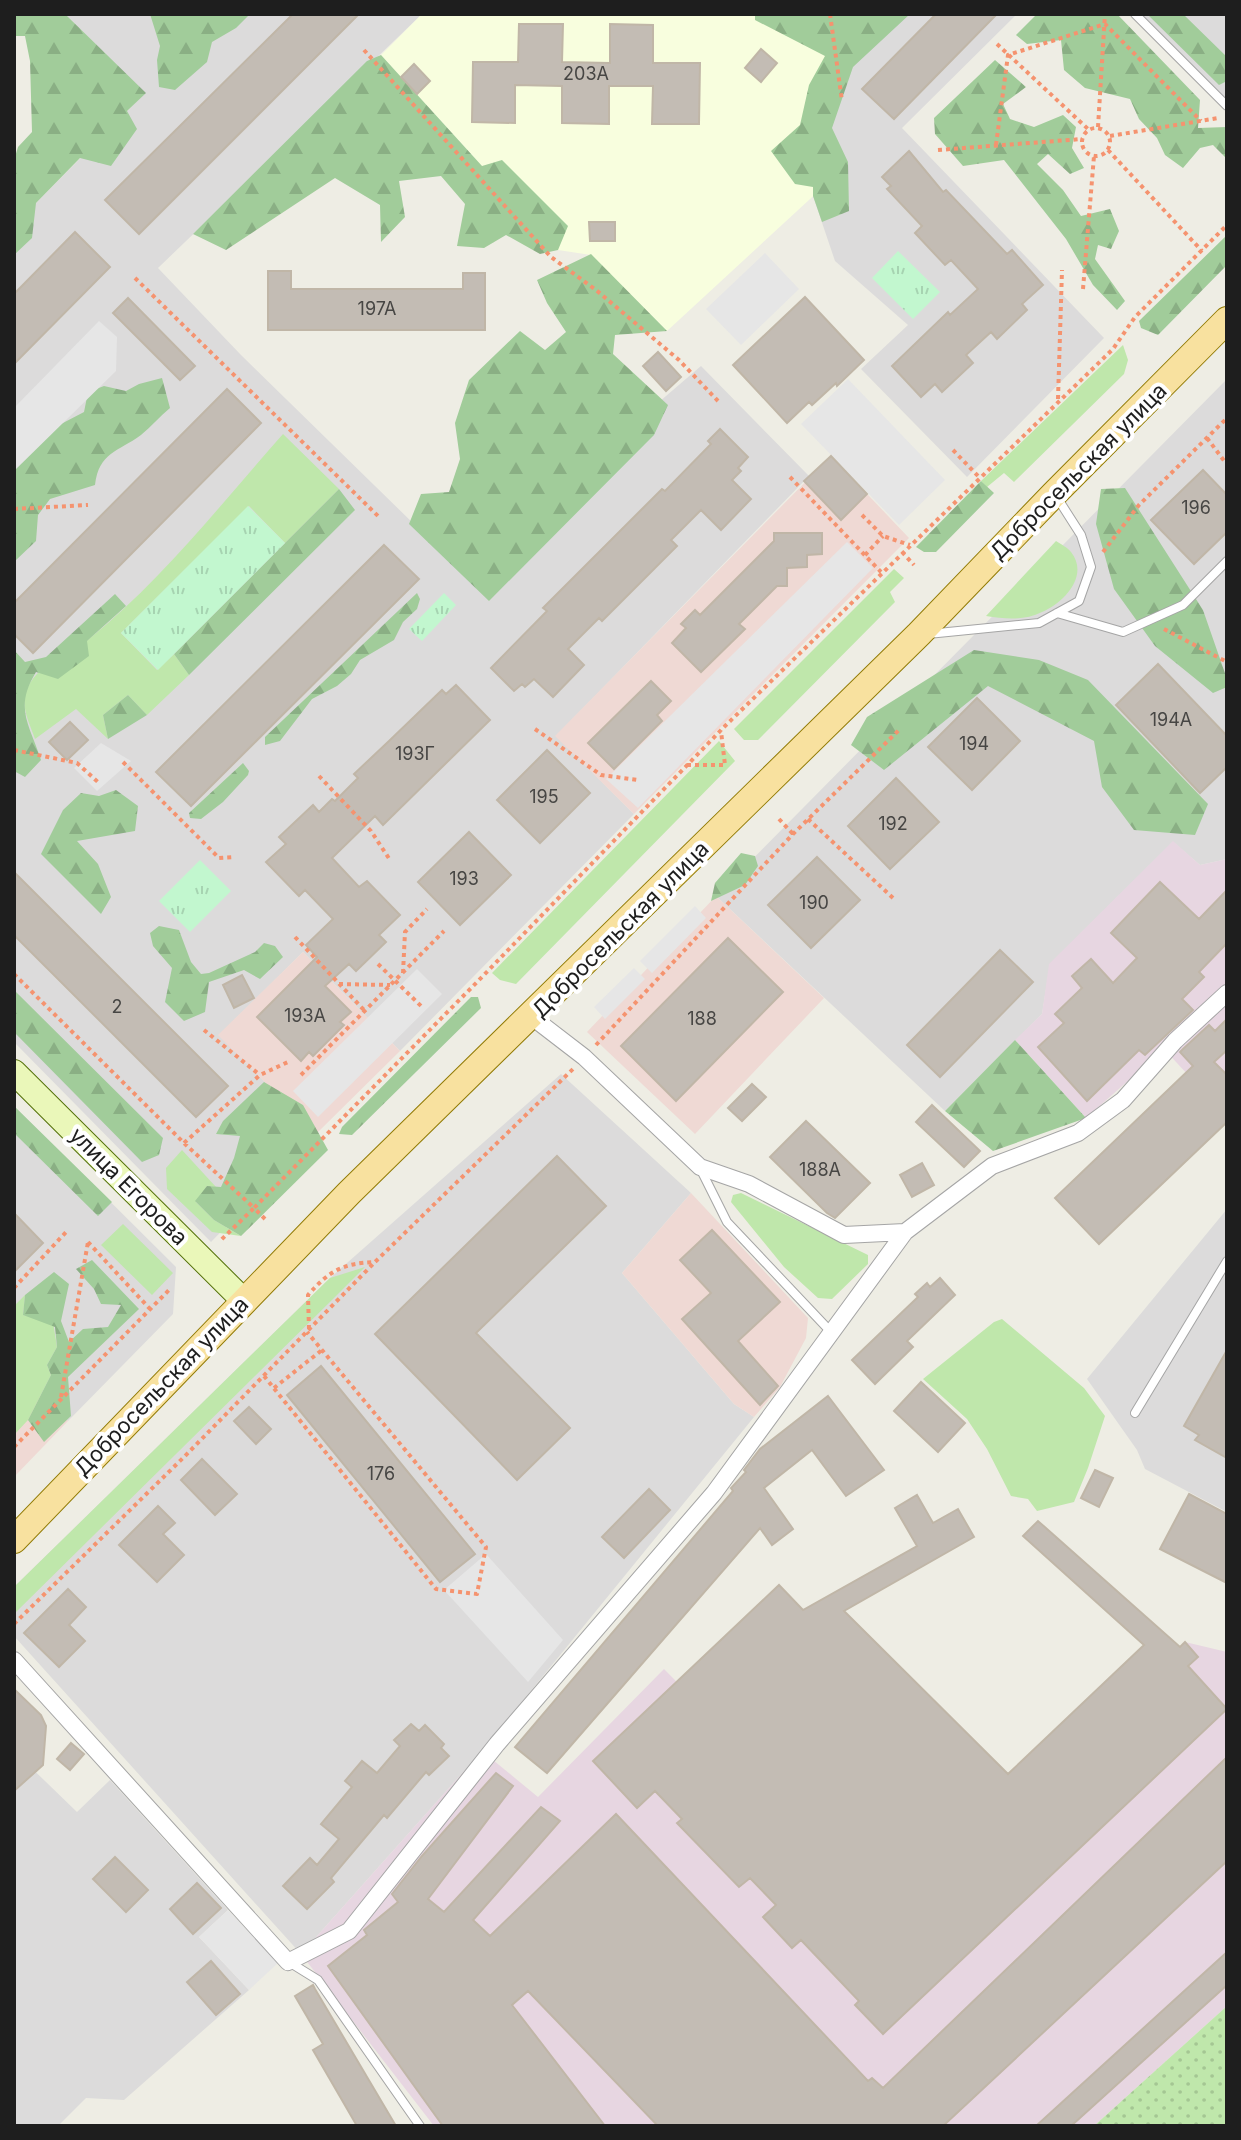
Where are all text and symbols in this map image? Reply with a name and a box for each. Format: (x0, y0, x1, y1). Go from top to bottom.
house number: 203А (563, 63, 609, 84)
house number: 197А (358, 298, 396, 319)
street label: Добросельская улица (984, 377, 1172, 565)
house number: 196 (1181, 497, 1211, 518)
house number: 194А (1150, 709, 1192, 730)
house number: 194 (959, 733, 989, 754)
house number: 193Г (395, 743, 435, 764)
house number: 195 (529, 786, 559, 807)
house number: 192 (878, 813, 908, 834)
street label: Добросельская улица (526, 835, 714, 1023)
house number: 193 (449, 868, 479, 889)
house number: 190 (799, 892, 829, 913)
house number: 2 (112, 996, 122, 1017)
house number: 193А (284, 1005, 326, 1026)
house number: 188 (687, 1008, 717, 1029)
street label: улица Егорова (65, 1122, 193, 1250)
house number: 188А (799, 1159, 841, 1180)
street label: Добросельская улица (69, 1291, 253, 1481)
house number: 176 (367, 1463, 395, 1484)

